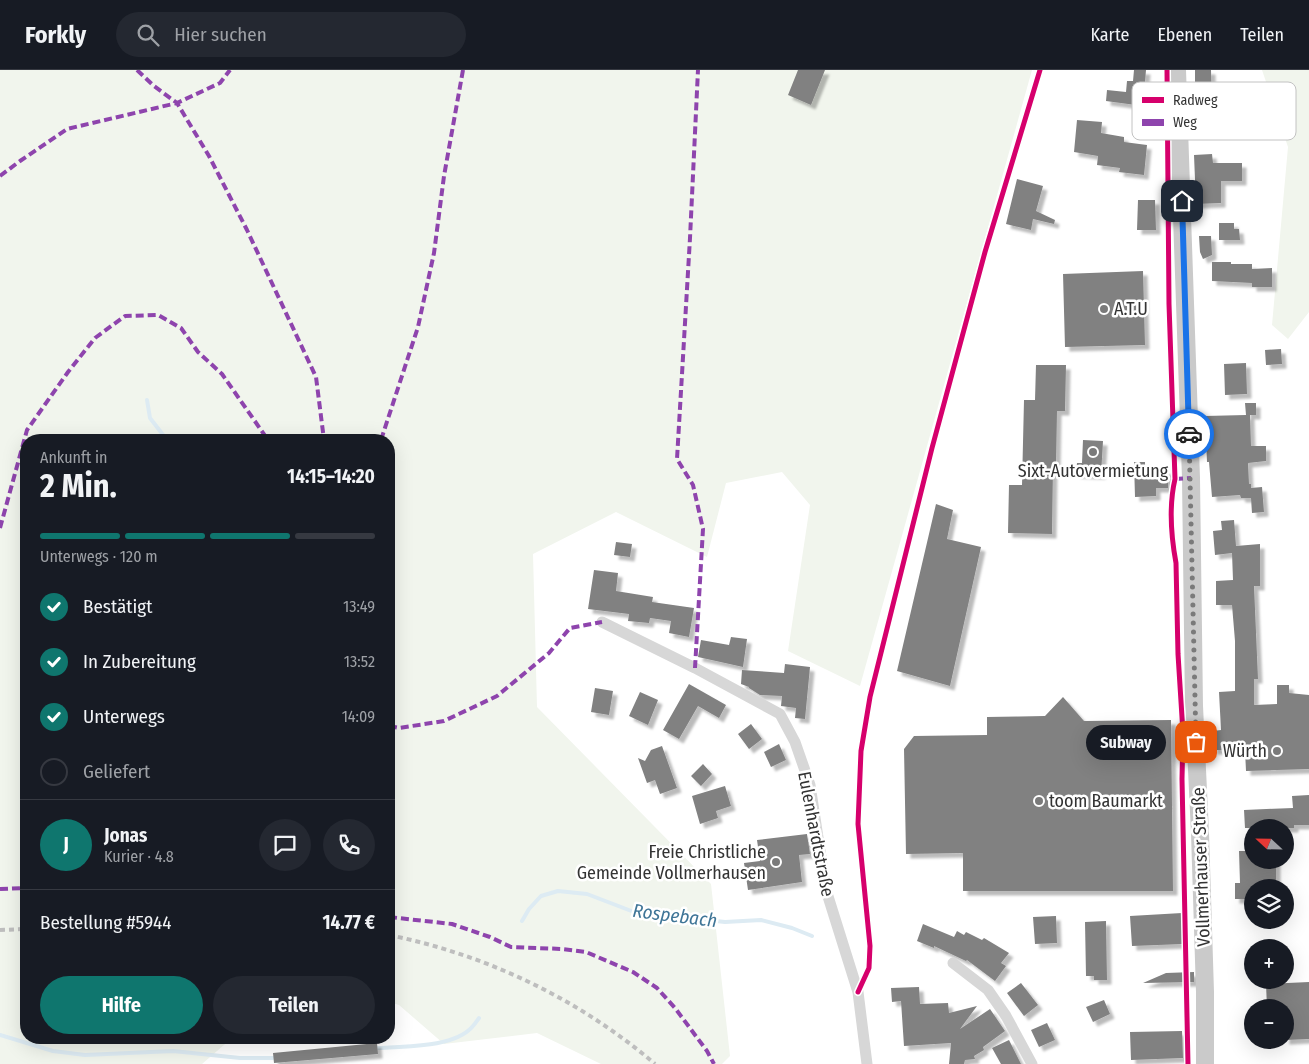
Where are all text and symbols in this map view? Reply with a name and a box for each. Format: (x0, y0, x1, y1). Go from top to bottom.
search box (116, 12, 466, 57)
text: Forkly (25, 21, 86, 49)
icon: search (134, 21, 162, 49)
text: Hier suchen (174, 23, 267, 46)
text: Karte (1090, 24, 1129, 46)
text: Ebenen (1157, 24, 1212, 46)
text: Teilen (1240, 24, 1284, 46)
legend (1132, 82, 1296, 140)
text: Radweg (1173, 92, 1218, 109)
text: Weg (1173, 114, 1197, 131)
pin (1161, 180, 1203, 222)
icon: home (1168, 187, 1196, 215)
place label: A.T.U (1114, 298, 1148, 320)
marker: A.T.U (1098, 303, 1110, 315)
courier (1164, 409, 1214, 459)
icon: car (1175, 420, 1203, 448)
marker: Sixt-Autovermietung (1087, 446, 1099, 458)
text: Ankunft in (40, 448, 107, 467)
place label: Sixt-Autovermietung (1018, 460, 1169, 482)
text: 14:15–14:20 (287, 465, 375, 488)
text: 2 Min. (40, 467, 117, 505)
text: Unterwegs · 120 m (40, 547, 158, 566)
icon: check (40, 593, 68, 621)
text: Bestätigt (83, 595, 152, 618)
text: 13:49 (343, 597, 375, 616)
icon: check (40, 648, 68, 676)
text: In Zubereitung (83, 650, 196, 673)
text: 13:52 (344, 652, 375, 671)
icon: check (40, 703, 68, 731)
text: Unterwegs (83, 705, 165, 728)
text: 14:09 (342, 707, 375, 726)
pin (1175, 721, 1217, 763)
callout: Subway (1086, 724, 1166, 760)
icon: bag (1182, 728, 1210, 756)
text: Subway (1100, 733, 1152, 752)
place label: Würth (1223, 740, 1267, 762)
marker: Würth (1271, 745, 1283, 757)
text: Geliefert (83, 760, 150, 783)
street label: Eulenhardtstraße (793, 770, 839, 898)
street label: Vollmerhauser Straße (1187, 787, 1215, 947)
place label: toom Baumarkt (1049, 790, 1163, 812)
marker: toom Baumarkt (1033, 795, 1045, 807)
button: chat (259, 819, 311, 871)
button: phone (323, 819, 375, 871)
north arrow (1244, 819, 1294, 869)
map controls (1244, 819, 1294, 1049)
text: Jonas (104, 824, 147, 847)
text: J (63, 833, 69, 856)
place label: Freie Christliche Gemeinde Vollmerhausen (577, 841, 766, 884)
text: Kurier · 4.8 (104, 847, 174, 866)
marker: Freie Christliche Gemeinde Vollmerhausen (770, 856, 782, 868)
button: layers (1244, 879, 1294, 929)
water label: Rospebach (631, 899, 719, 932)
text: Bestellung #5944 (40, 911, 171, 934)
text: 14.77 € (322, 911, 375, 934)
button: + (1244, 939, 1294, 989)
button: Hilfe (40, 976, 203, 1034)
button: Teilen (213, 976, 375, 1034)
button: − (1244, 999, 1294, 1049)

